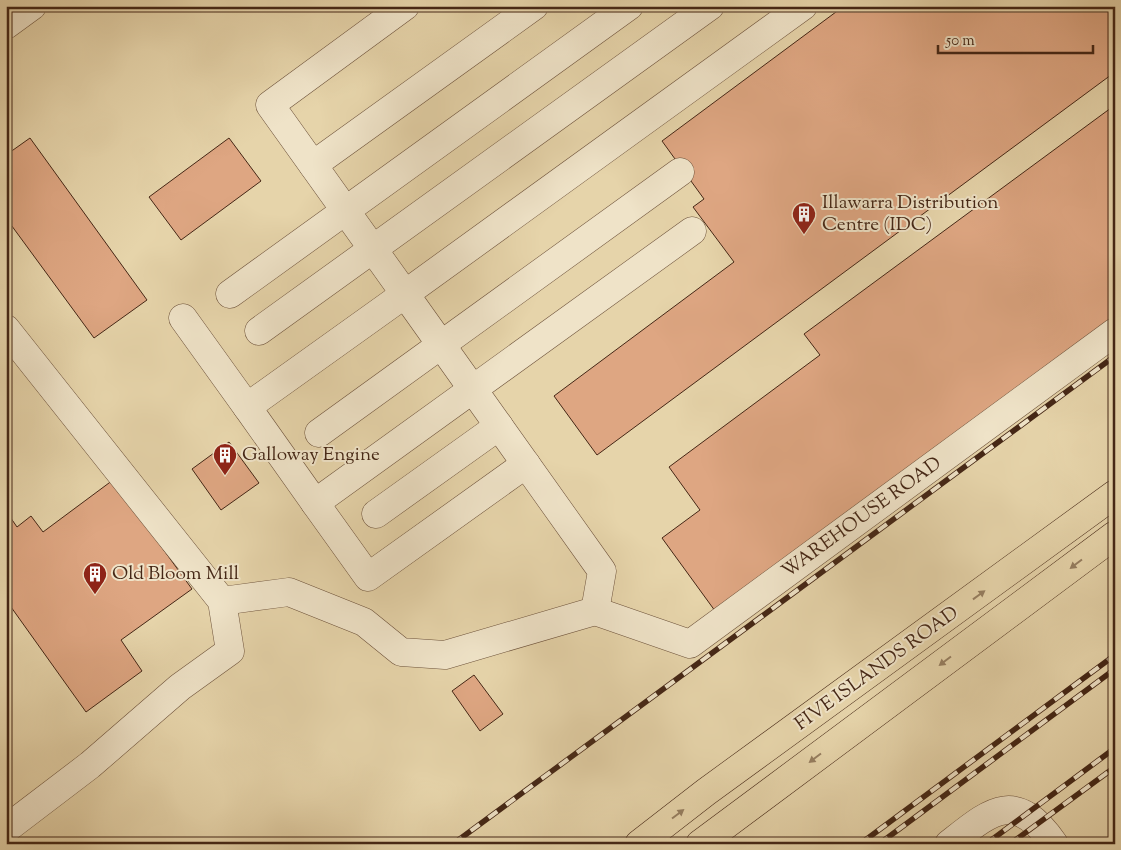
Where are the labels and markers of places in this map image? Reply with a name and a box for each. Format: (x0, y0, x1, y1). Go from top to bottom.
place label: Illawarra Distribution Centre (IDC) (822, 190, 999, 239)
building icon: Illawarra Distribution Centre (IDC) (791, 201, 817, 235)
building icon: Galloway Engine (212, 442, 238, 476)
place label: Galloway Engine (242, 442, 380, 469)
building icon: Old Bloom Mill (82, 561, 108, 595)
place label: Old Bloom Mill (112, 561, 239, 588)

